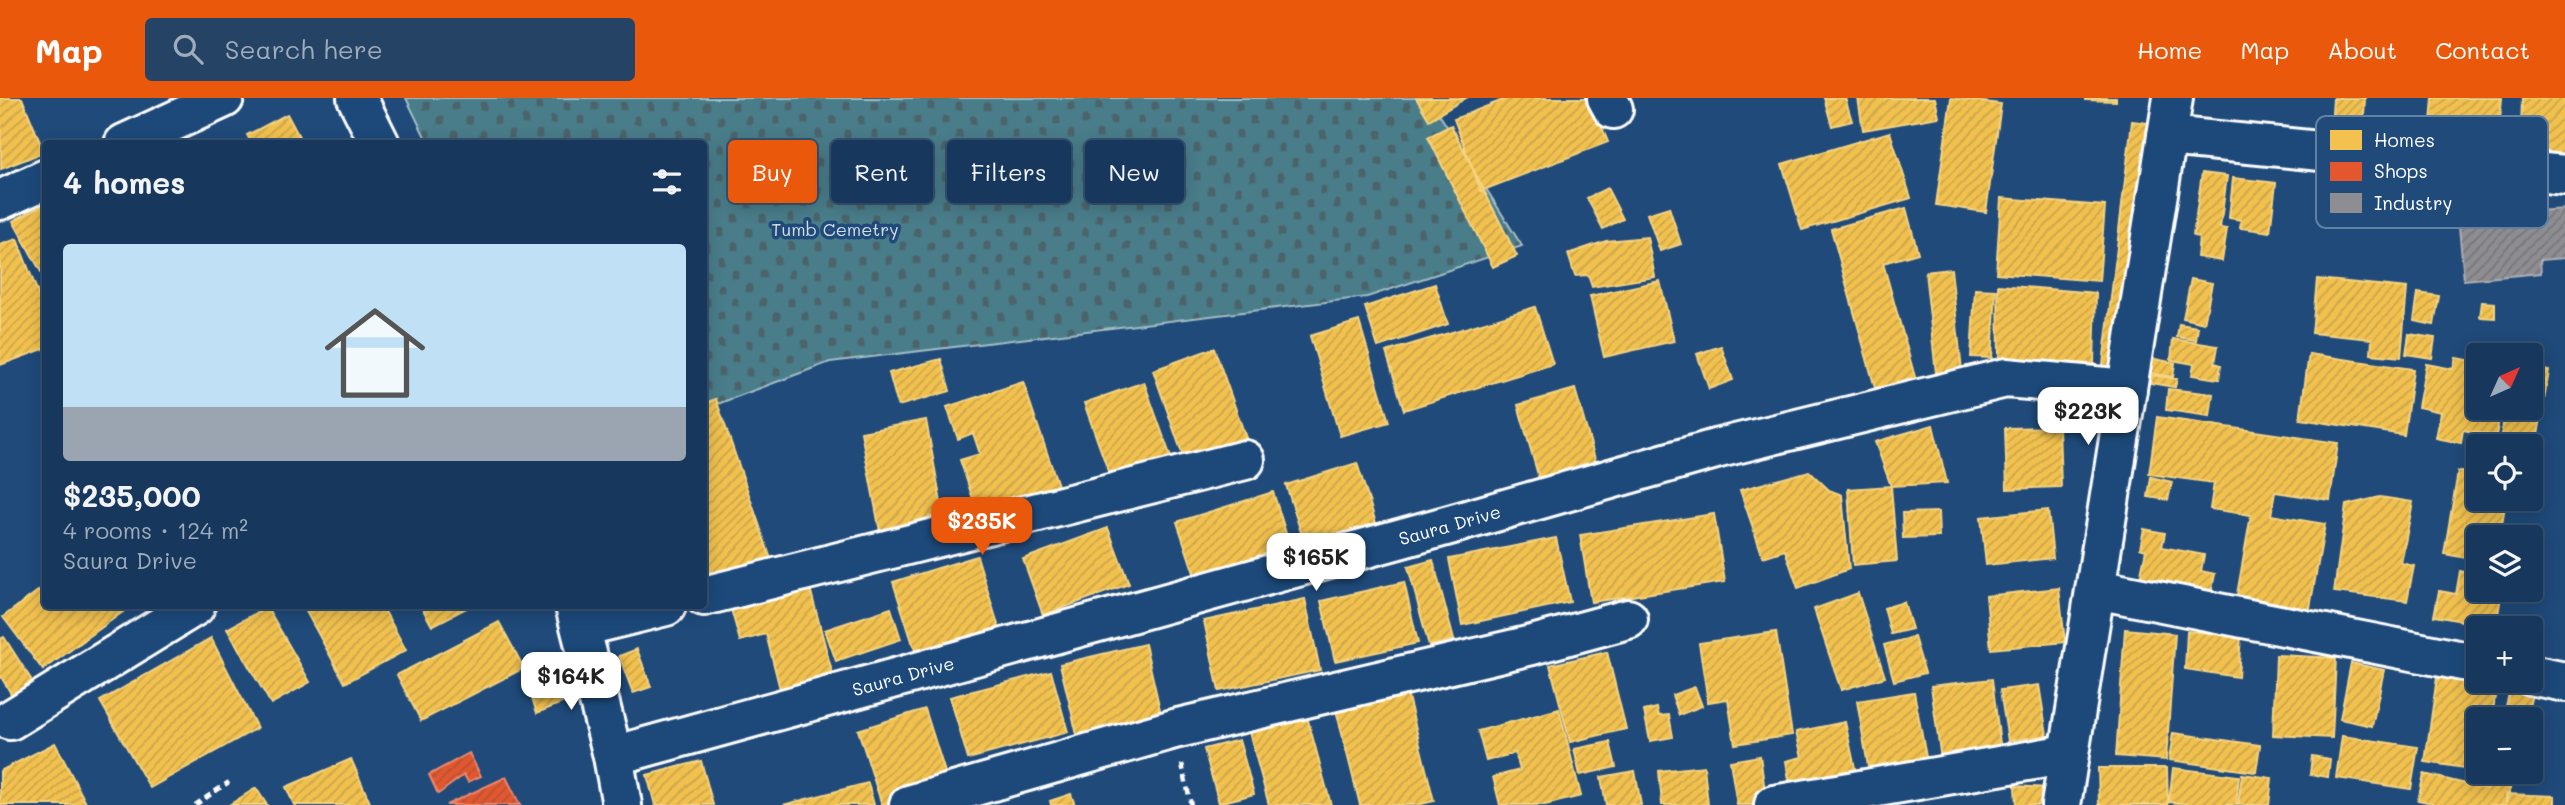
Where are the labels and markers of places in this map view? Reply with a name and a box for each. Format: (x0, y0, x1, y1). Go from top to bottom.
pin: $223K (2039, 388, 2137, 447)
pin: $235K (933, 498, 1031, 557)
pin: $165K (1267, 533, 1365, 593)
pin: $164K (522, 652, 620, 712)

